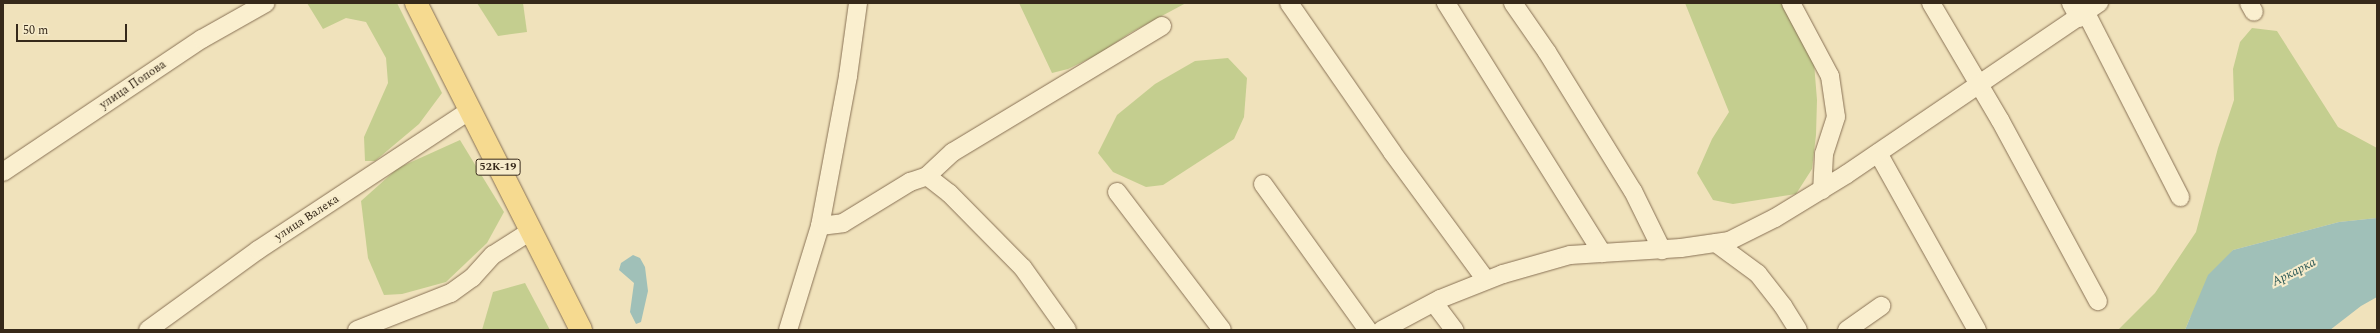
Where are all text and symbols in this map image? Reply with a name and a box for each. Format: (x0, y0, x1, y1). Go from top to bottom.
scale bar (18, 16, 129, 42)
text: 50 m (23, 21, 48, 40)
street label: улица Попова (97, 58, 169, 112)
road number: 52К-19 (475, 158, 521, 176)
street label: улица Валека (272, 192, 342, 244)
water label: Аркарка (2269, 254, 2319, 290)

